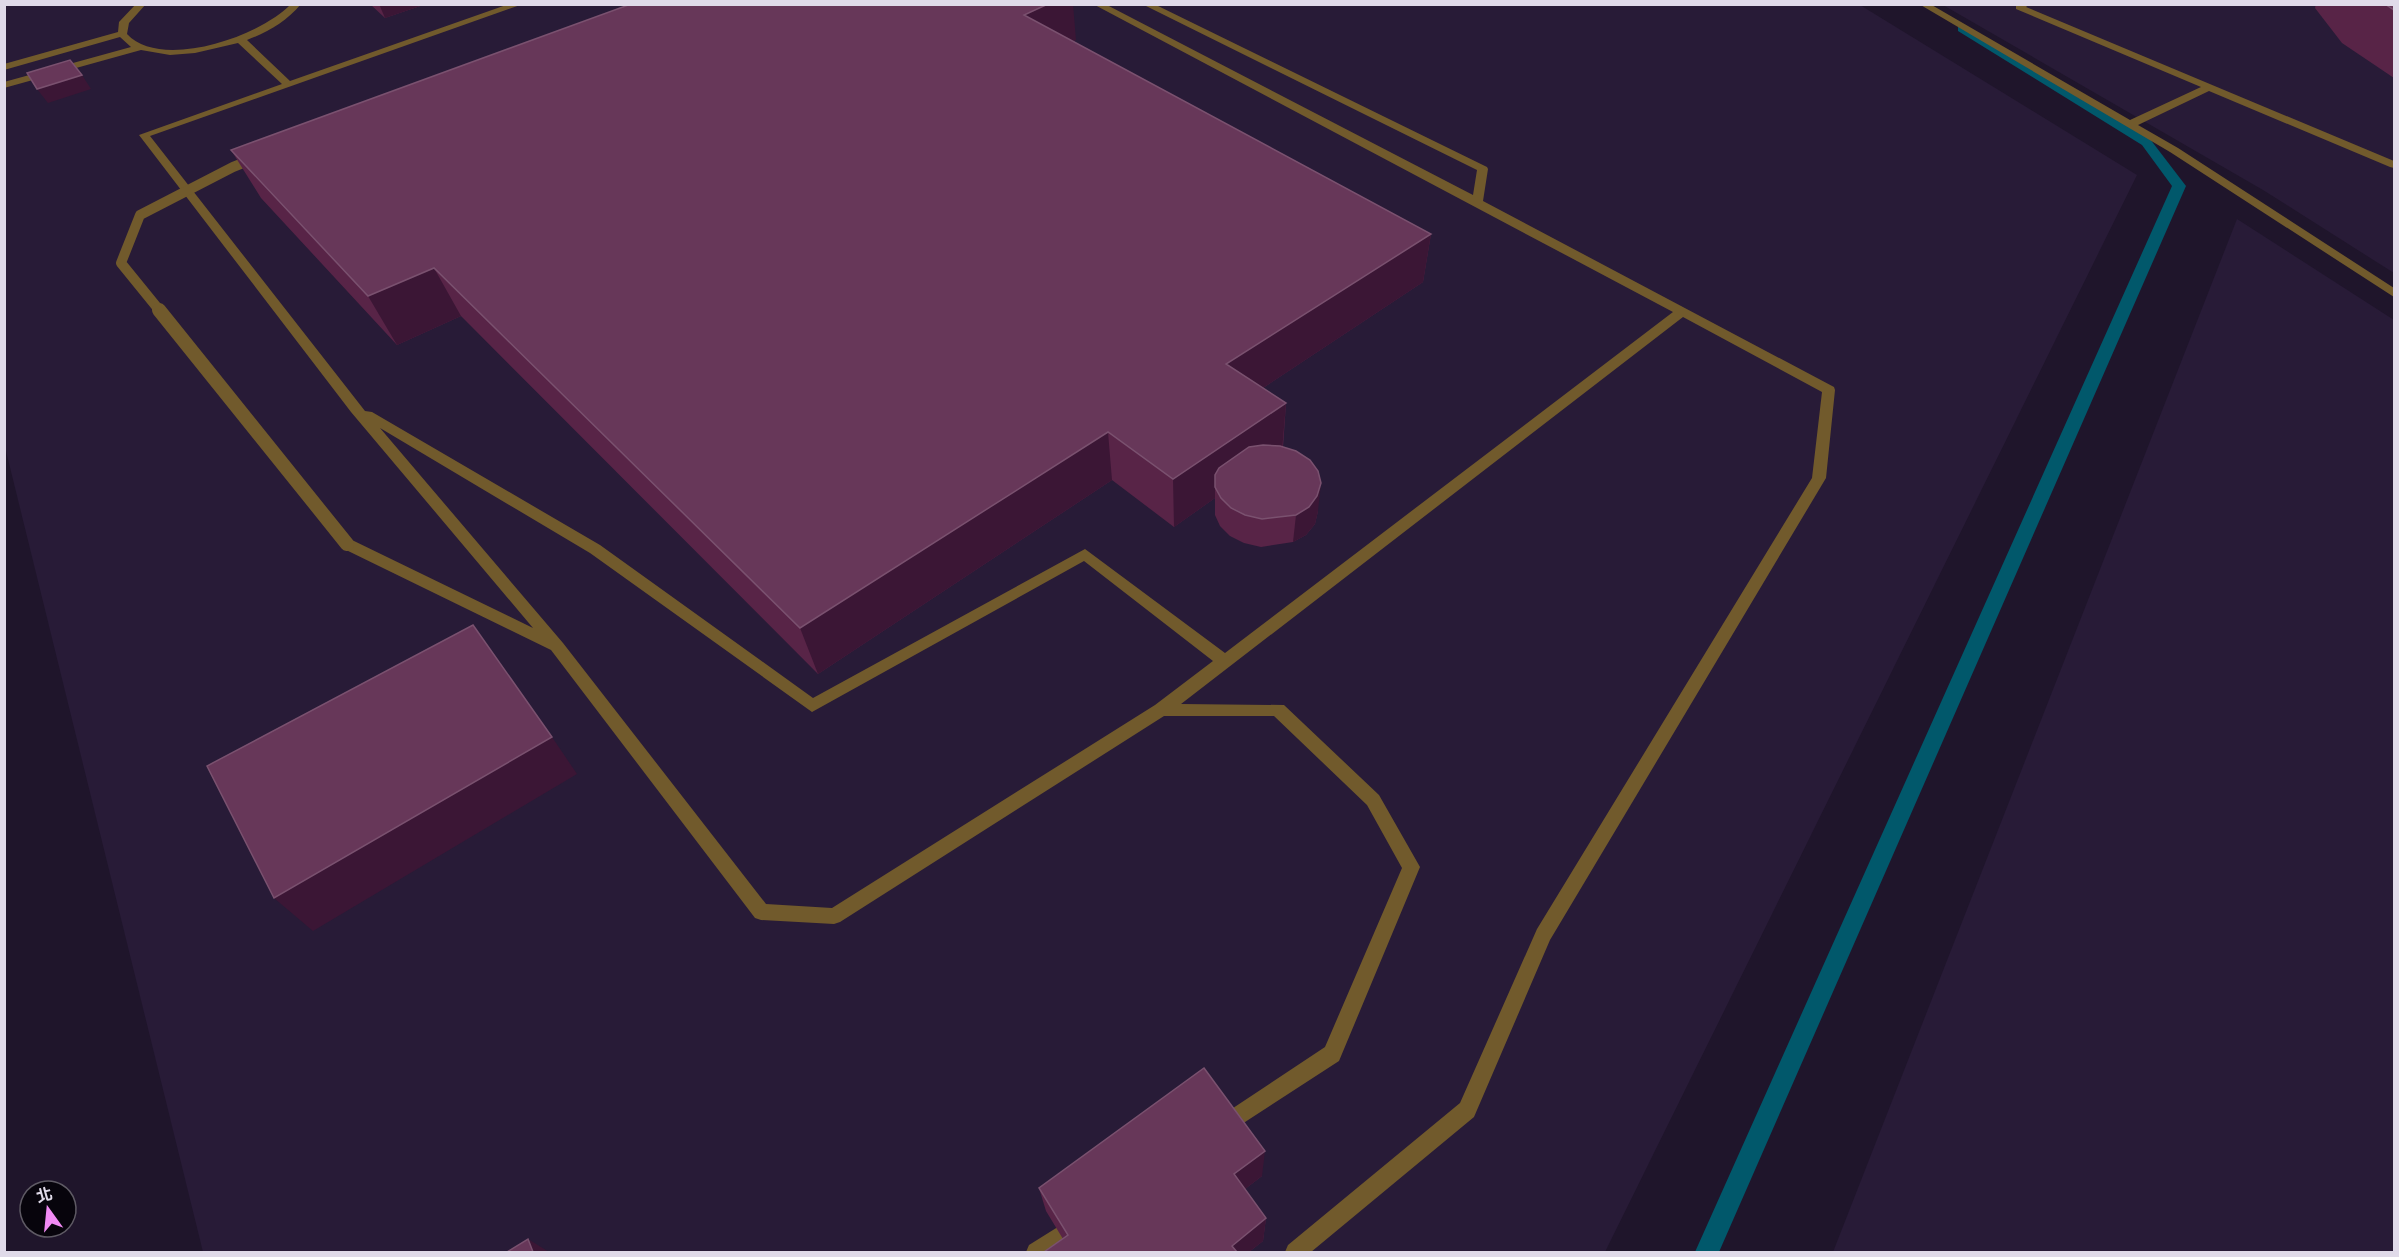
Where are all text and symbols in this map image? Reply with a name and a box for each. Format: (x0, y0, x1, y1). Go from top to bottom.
north arrow (18, 1179, 78, 1239)
text: 北 (34, 1184, 54, 1206)

